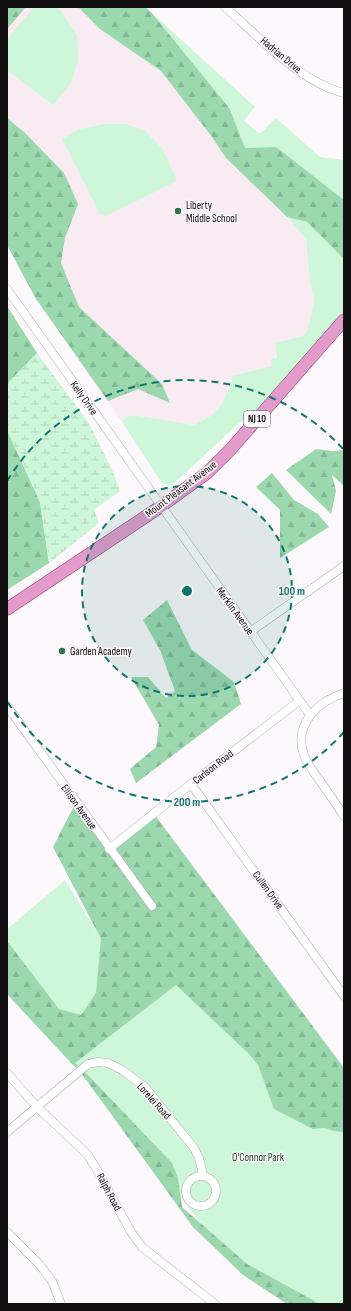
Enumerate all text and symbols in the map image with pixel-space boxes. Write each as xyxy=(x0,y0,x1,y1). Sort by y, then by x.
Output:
street label: Hadrian Drive xyxy=(258,34,304,76)
place label: Liberty Middle School xyxy=(186,199,237,225)
marker: Liberty Middle School xyxy=(173,206,183,216)
street label: Kelly Drive xyxy=(68,379,100,417)
road number: NJ 10 xyxy=(244,411,270,427)
street label: Mount Pleasant Avenue xyxy=(143,458,219,520)
centre of rings xyxy=(180,584,194,598)
text: 100 m xyxy=(279,584,305,599)
street label: Merklin Avenue xyxy=(213,585,257,637)
place label: Garden Academy xyxy=(70,645,133,658)
marker: Garden Academy xyxy=(57,646,67,656)
street label: Carlson Road xyxy=(190,747,236,787)
street label: Ellison Avenue xyxy=(58,782,100,832)
text: 200 m xyxy=(174,795,200,810)
street label: Cullen Drive xyxy=(250,868,286,912)
street label: Lorelei Road xyxy=(134,1080,174,1122)
park label: O'Connor Park xyxy=(232,1151,285,1164)
street label: Ralph Road xyxy=(94,1171,124,1213)

